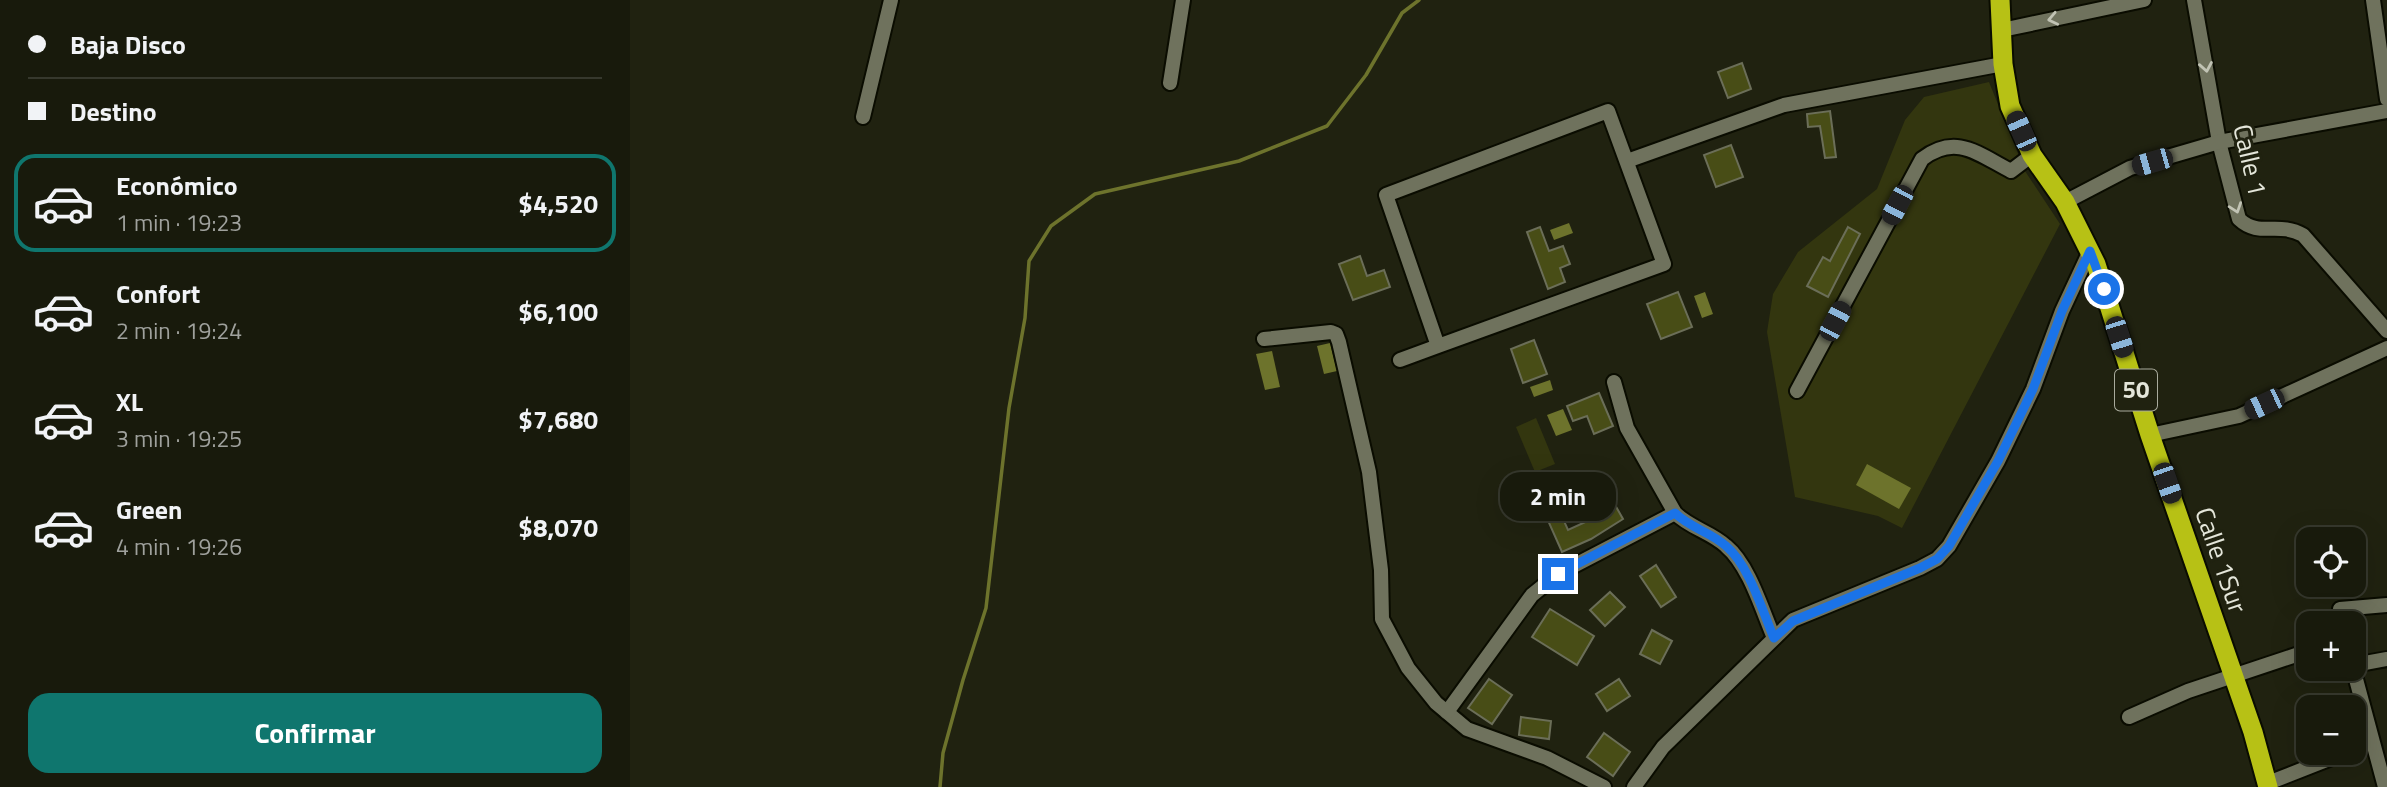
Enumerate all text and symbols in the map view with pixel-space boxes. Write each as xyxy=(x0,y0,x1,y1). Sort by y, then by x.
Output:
one-way arrow xyxy=(2047,10,2059,25)
text: Baja Disco xyxy=(70,25,186,64)
one-way arrow xyxy=(2198,61,2213,73)
text: Destino xyxy=(70,92,157,131)
car xyxy=(2003,108,2040,154)
street label: Calle 1 xyxy=(2223,120,2278,200)
car xyxy=(2129,146,2176,178)
text: Económico xyxy=(116,166,238,205)
icon: car xyxy=(32,172,95,235)
car xyxy=(1878,182,1917,228)
text: $4,520 xyxy=(518,184,598,223)
one-way arrow xyxy=(2228,202,2242,214)
text: 1 min · 19:23 xyxy=(116,205,242,240)
route start xyxy=(2088,273,2120,305)
text: Confort xyxy=(116,274,200,313)
icon: car xyxy=(32,280,95,343)
text: $6,100 xyxy=(518,292,598,331)
car xyxy=(1816,298,1855,344)
text: 2 min · 19:24 xyxy=(116,313,242,348)
car xyxy=(2103,314,2136,360)
road number: 50 xyxy=(2115,370,2157,410)
text: XL xyxy=(116,382,143,421)
car xyxy=(2241,386,2288,422)
icon: car xyxy=(32,388,95,451)
text: $7,680 xyxy=(518,400,598,439)
text: 3 min · 19:25 xyxy=(116,421,242,456)
car xyxy=(2151,460,2184,506)
callout: 2 min xyxy=(1500,472,1616,522)
text: 2 min xyxy=(1530,479,1586,514)
text: Green xyxy=(116,490,182,529)
icon: car xyxy=(32,496,95,559)
street label: Calle 1Sur xyxy=(2185,502,2258,618)
text: $8,070 xyxy=(518,508,598,547)
map controls xyxy=(2296,527,2366,765)
button: locate xyxy=(2296,527,2366,597)
text: 4 min · 19:26 xyxy=(116,529,242,564)
route end xyxy=(1542,558,1574,590)
button: + xyxy=(2296,611,2366,681)
button: Confirmar xyxy=(28,693,602,773)
button: − xyxy=(2296,695,2366,765)

